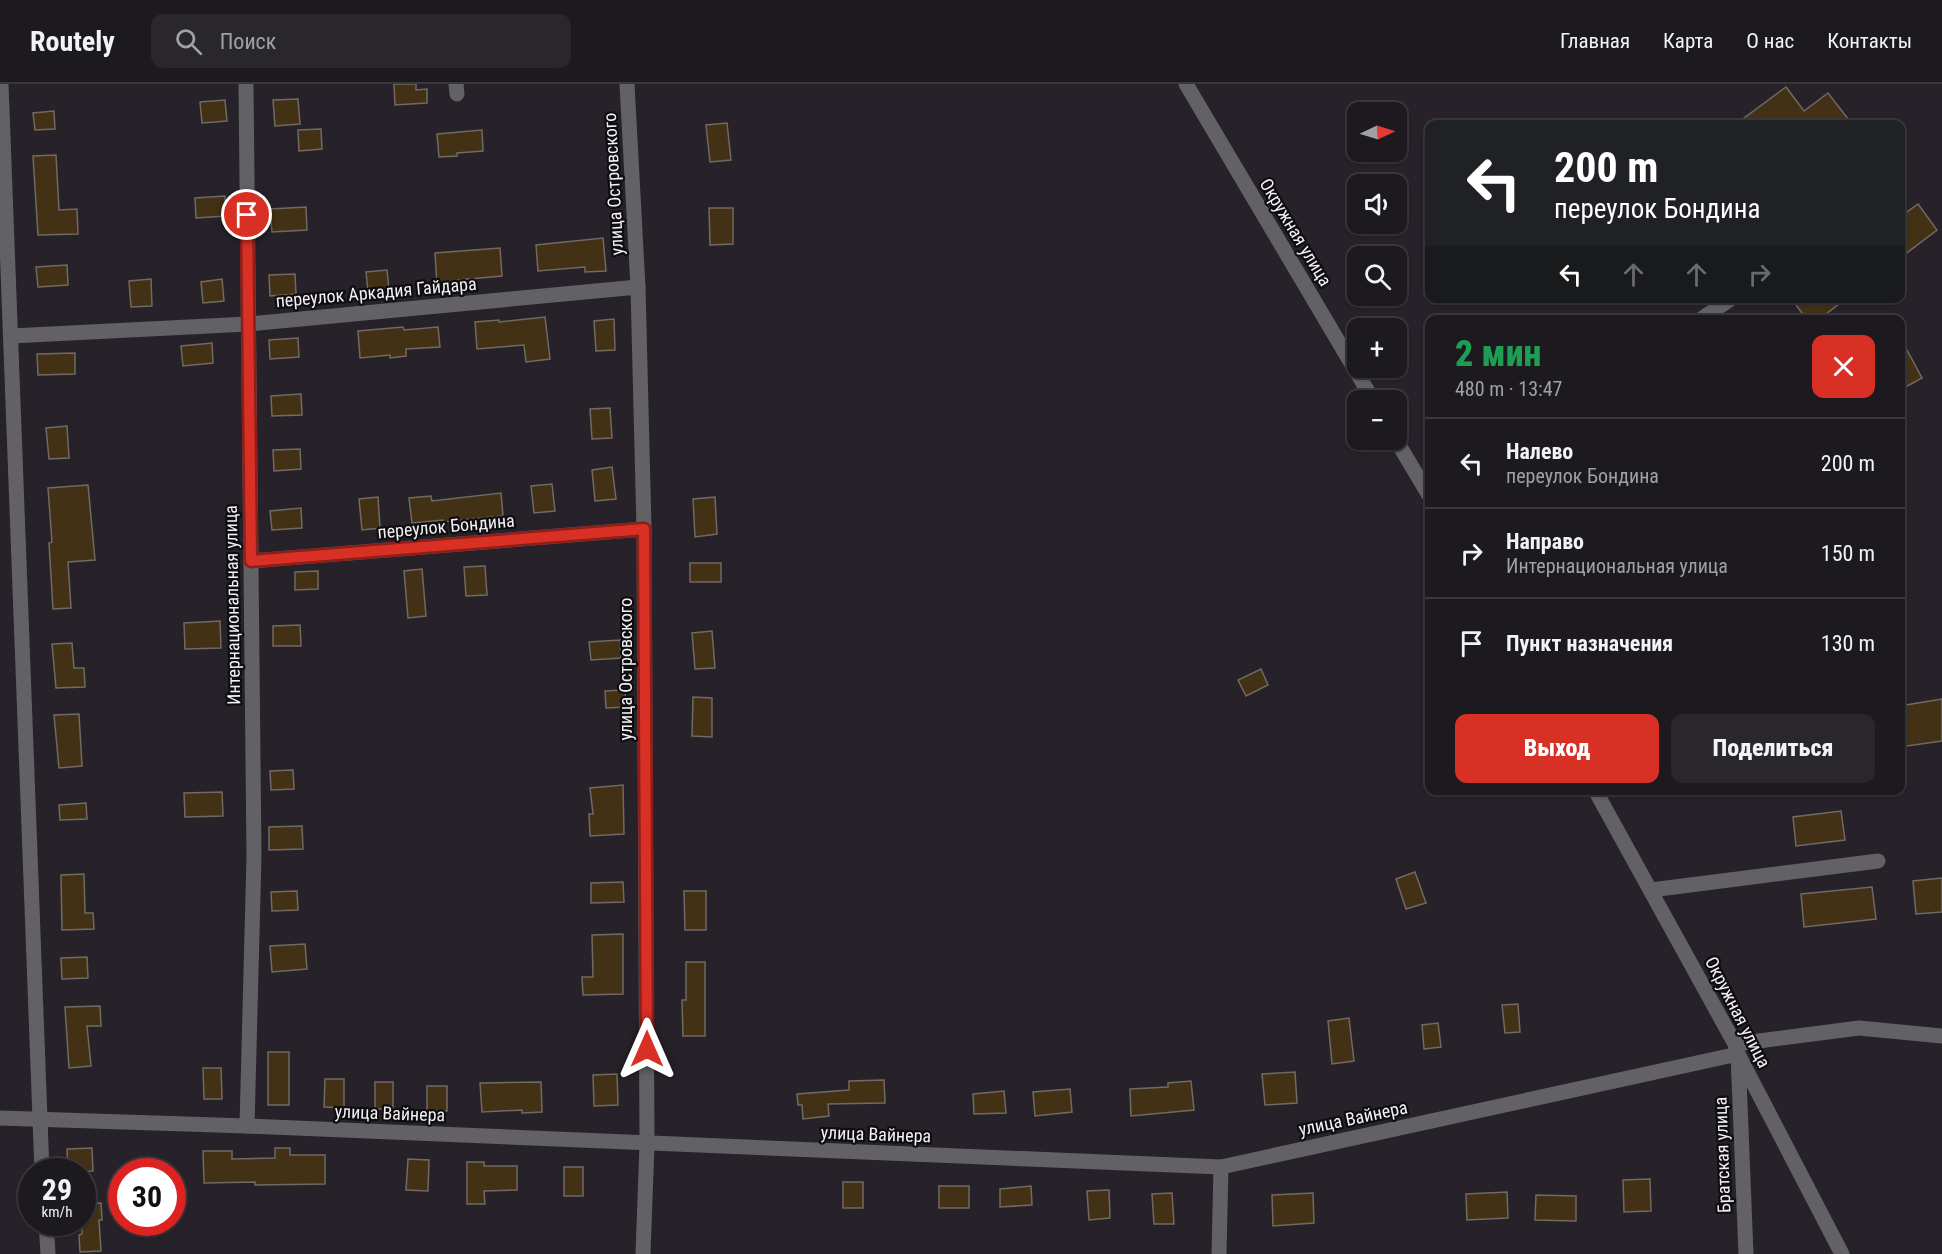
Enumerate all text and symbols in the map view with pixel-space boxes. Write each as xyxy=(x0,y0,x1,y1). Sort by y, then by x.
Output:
search box xyxy=(151,14,571,68)
text: Routely xyxy=(30,25,115,58)
icon: search xyxy=(172,25,205,58)
text: Поиск xyxy=(220,29,276,54)
text: Главная xyxy=(1560,29,1630,53)
text: Карта xyxy=(1663,29,1713,53)
text: О нас xyxy=(1746,29,1794,53)
text: Контакты xyxy=(1827,29,1912,53)
north arrow xyxy=(1347,102,1407,162)
map controls xyxy=(1347,102,1407,450)
street label: улица Островского xyxy=(599,112,627,256)
text: 200 m xyxy=(1554,143,1659,192)
icon: left xyxy=(1455,144,1533,222)
street label: Окружная улица xyxy=(1256,174,1336,290)
button: sound xyxy=(1347,174,1407,234)
pin xyxy=(221,189,272,240)
text: переулок Бондина xyxy=(1554,193,1760,225)
icon: arrive xyxy=(230,198,263,231)
button: search xyxy=(1347,246,1407,306)
icon: left xyxy=(1554,258,1587,291)
icon: ahead xyxy=(1617,258,1650,291)
icon: ahead xyxy=(1680,258,1713,291)
icon: right xyxy=(1743,258,1776,291)
street label: переулок Аркадия Гайдара xyxy=(275,273,477,311)
button: + xyxy=(1347,318,1407,378)
text: 2 мин xyxy=(1455,333,1541,375)
button: close xyxy=(1812,335,1875,398)
text: 480 m · 13:47 xyxy=(1455,377,1562,401)
button: − xyxy=(1347,390,1407,450)
text: Налево xyxy=(1506,439,1573,464)
icon: left xyxy=(1455,447,1488,480)
text: 200 m xyxy=(1821,451,1875,476)
text: переулок Бондина xyxy=(1506,464,1659,488)
street label: Интернациональная улица xyxy=(220,505,244,705)
street label: переулок Бондина xyxy=(377,510,515,542)
text: Направо xyxy=(1506,529,1584,554)
icon: right xyxy=(1455,537,1488,570)
text: 150 m xyxy=(1821,541,1875,566)
text: Интернациональная улица xyxy=(1506,554,1728,578)
street label: улица Островского xyxy=(615,598,636,740)
icon: arrive xyxy=(1455,627,1488,660)
text: Пункт назначения xyxy=(1506,631,1673,656)
text: 130 m xyxy=(1821,631,1875,656)
button: Выход xyxy=(1455,714,1659,783)
button: Поделиться xyxy=(1671,714,1875,783)
street label: Окружная улица xyxy=(1701,953,1775,1071)
position arrow xyxy=(615,1017,679,1081)
street label: улица Вайнера xyxy=(1297,1096,1409,1140)
street label: Братская улица xyxy=(1709,1097,1735,1213)
street label: улица Вайнера xyxy=(334,1101,446,1125)
street label: улица Вайнера xyxy=(820,1122,932,1146)
speed limit sign: 30 xyxy=(108,1158,186,1236)
text: 29 xyxy=(42,1172,72,1207)
text: km/h xyxy=(42,1203,72,1221)

